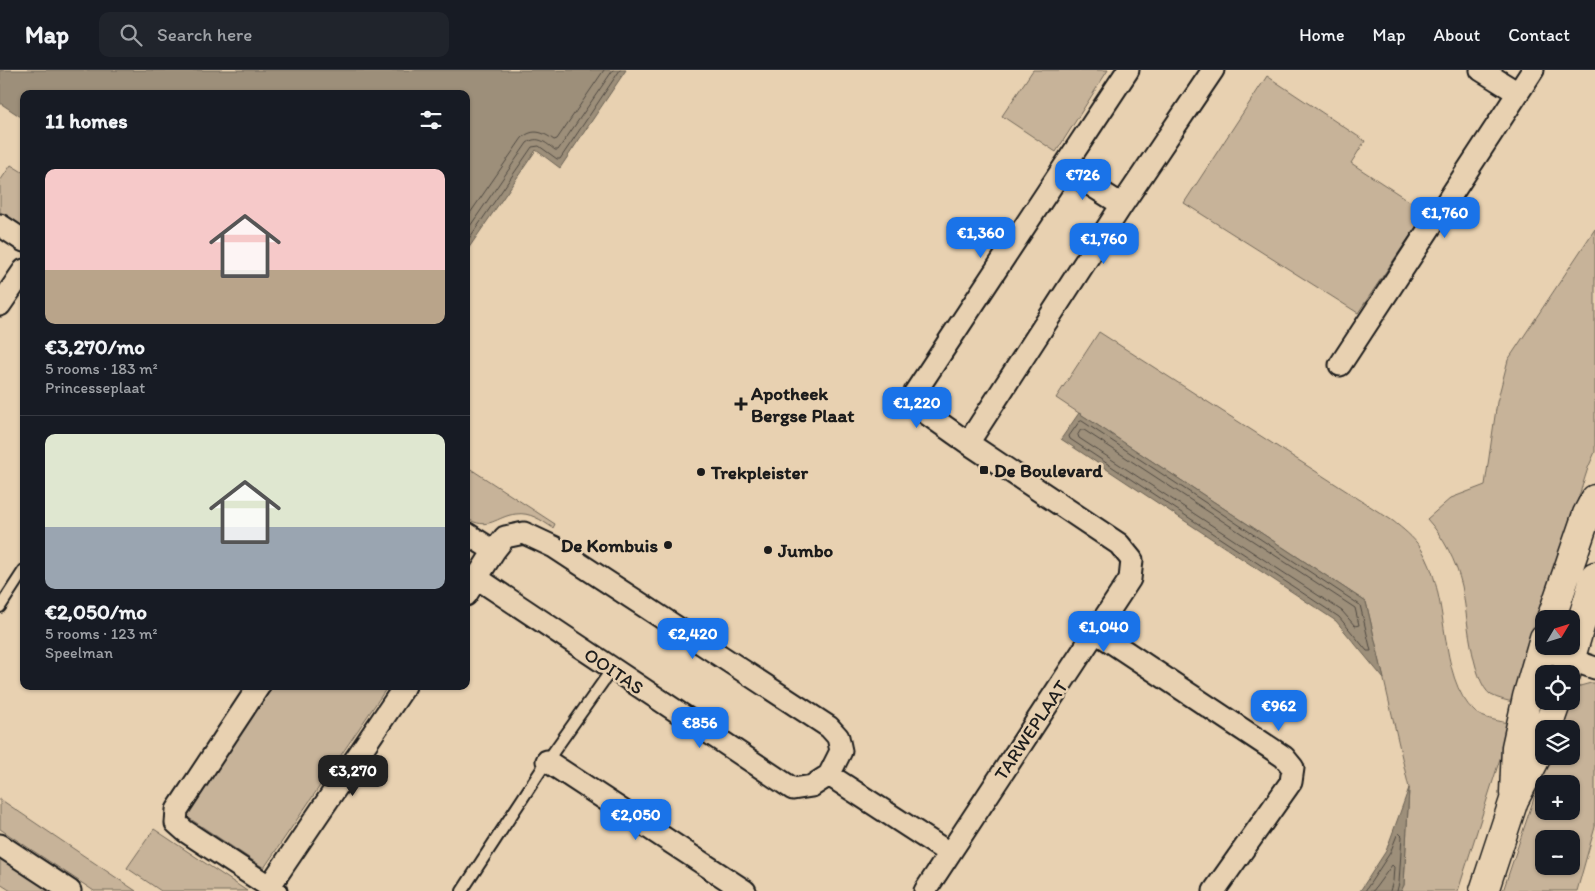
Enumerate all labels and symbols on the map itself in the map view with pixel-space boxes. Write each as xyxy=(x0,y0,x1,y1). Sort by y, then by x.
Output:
pin: €726 xyxy=(1053,158,1113,201)
pin: €1,760 xyxy=(1404,196,1486,239)
pin: €1,360 xyxy=(940,216,1022,259)
pin: €1,760 xyxy=(1063,222,1145,265)
place label: Apotheek Bergse Plaat xyxy=(750,382,855,427)
pin: €1,220 xyxy=(876,386,958,429)
marker: Apotheek Bergse Plaat xyxy=(735,398,747,410)
place label: De Boulevard xyxy=(994,459,1103,482)
place label: Trekpleister xyxy=(710,461,809,484)
marker: De Boulevard xyxy=(978,464,990,476)
marker: Trekpleister xyxy=(695,466,707,478)
place label: De Kombuis xyxy=(561,534,658,557)
marker: De Kombuis xyxy=(662,539,674,551)
place label: Jumbo xyxy=(777,539,834,562)
marker: Jumbo xyxy=(762,544,774,556)
pin: €1,040 xyxy=(1063,610,1145,653)
north arrow xyxy=(1535,610,1580,655)
pin: €2,420 xyxy=(652,618,734,660)
street label: OOITAS xyxy=(580,643,648,699)
street label: TARWEPLAAT xyxy=(989,675,1073,784)
pin: €962 xyxy=(1249,690,1309,732)
pin: €856 xyxy=(670,706,730,749)
pin: €3,270 xyxy=(312,754,394,797)
pin: €2,050 xyxy=(595,798,677,841)

